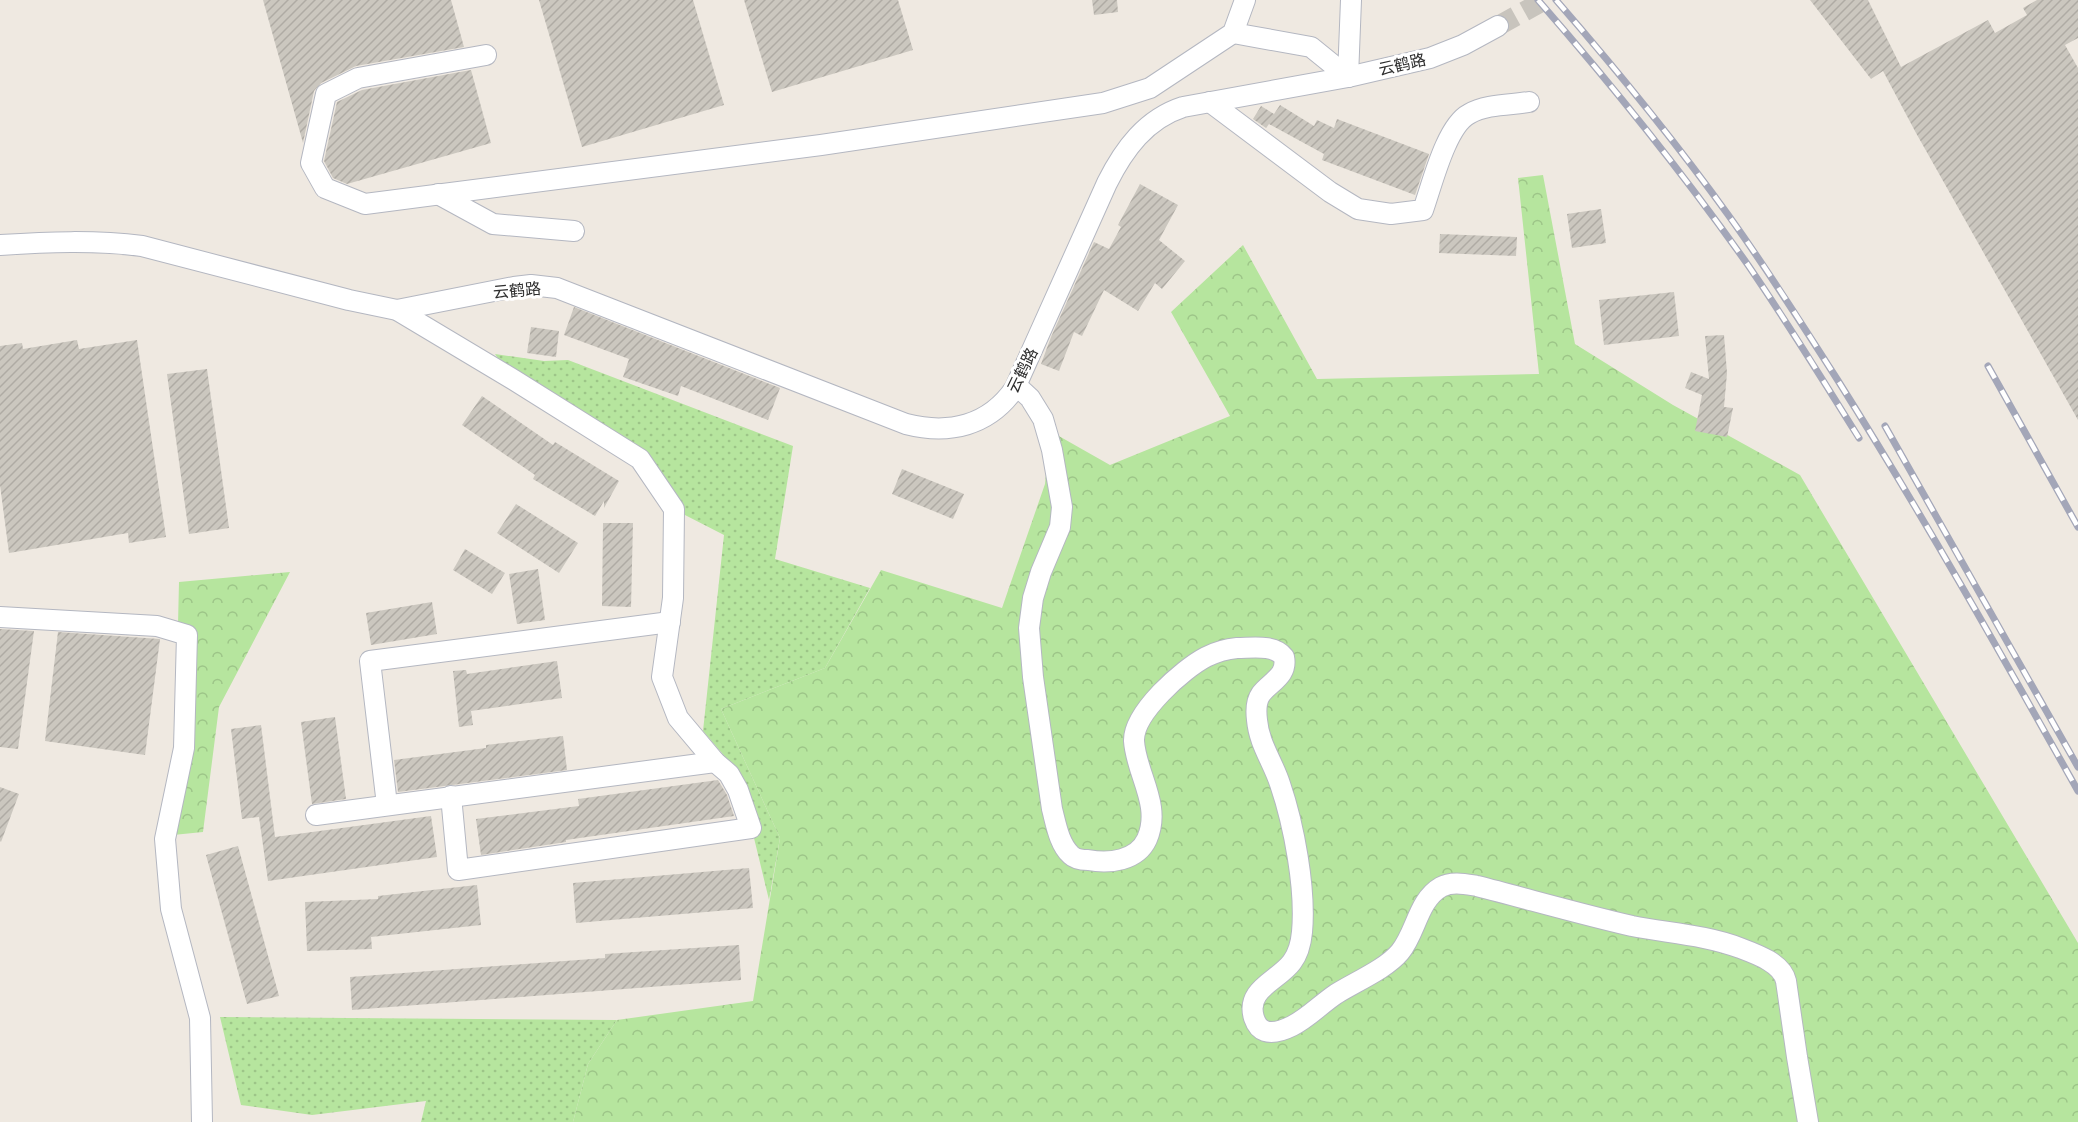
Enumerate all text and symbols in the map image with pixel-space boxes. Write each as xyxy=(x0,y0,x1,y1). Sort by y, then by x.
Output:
street label: 云鹤路 xyxy=(1376,49,1428,79)
street label: 云鹤路 xyxy=(492,278,542,302)
street label: 云鹤路 xyxy=(1002,344,1042,396)

